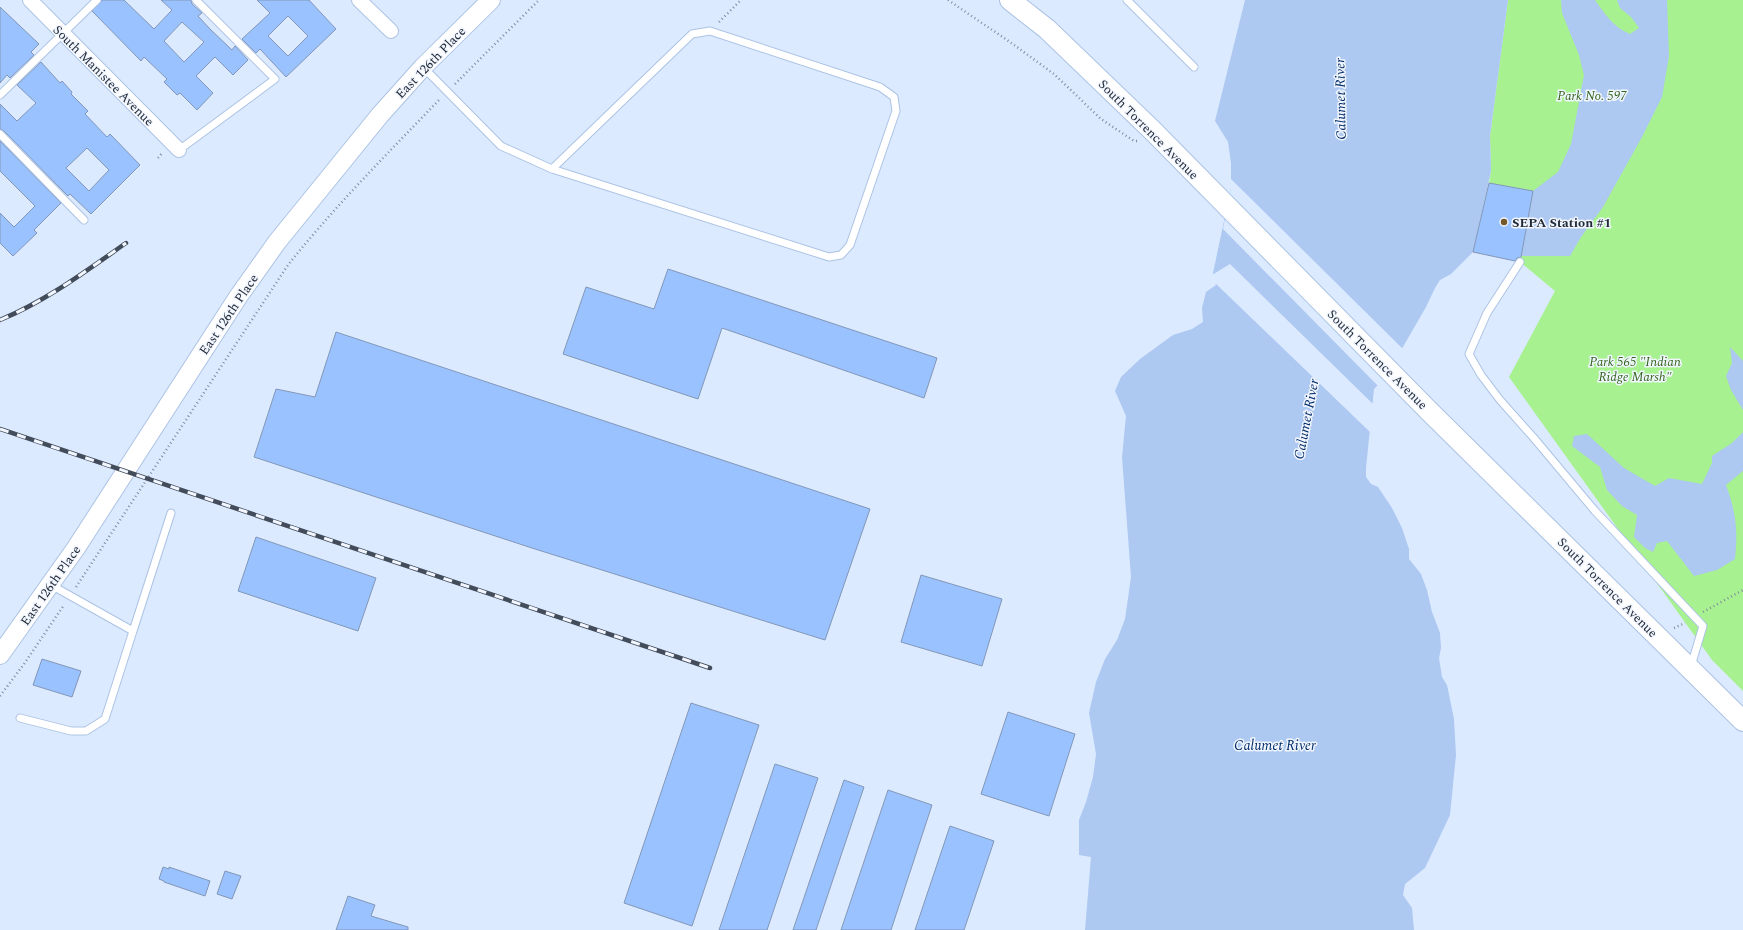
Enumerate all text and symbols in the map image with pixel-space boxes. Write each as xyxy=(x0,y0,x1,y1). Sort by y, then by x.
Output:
street label: South Manistee Avenue xyxy=(48,21,158,131)
street label: East 126th Place xyxy=(391,22,471,103)
water label: Calumet River xyxy=(1329,58,1352,140)
street label: South Torrence Avenue xyxy=(1094,75,1203,184)
park label: Park No. 597 xyxy=(1557,86,1627,106)
place label: SEPA Station #1 xyxy=(1512,213,1611,233)
marker: SEPA Station #1 xyxy=(1499,217,1509,227)
street label: East 126th Place xyxy=(194,270,263,359)
street label: South Torrence Avenue xyxy=(1323,305,1432,414)
park label: Park 565 "Indian Ridge Marsh" xyxy=(1589,352,1681,387)
water label: Calumet River xyxy=(1288,377,1325,461)
street label: South Torrence Avenue xyxy=(1553,533,1662,642)
street label: East 126th Place xyxy=(16,541,86,630)
water label: Calumet River xyxy=(1234,735,1316,756)

